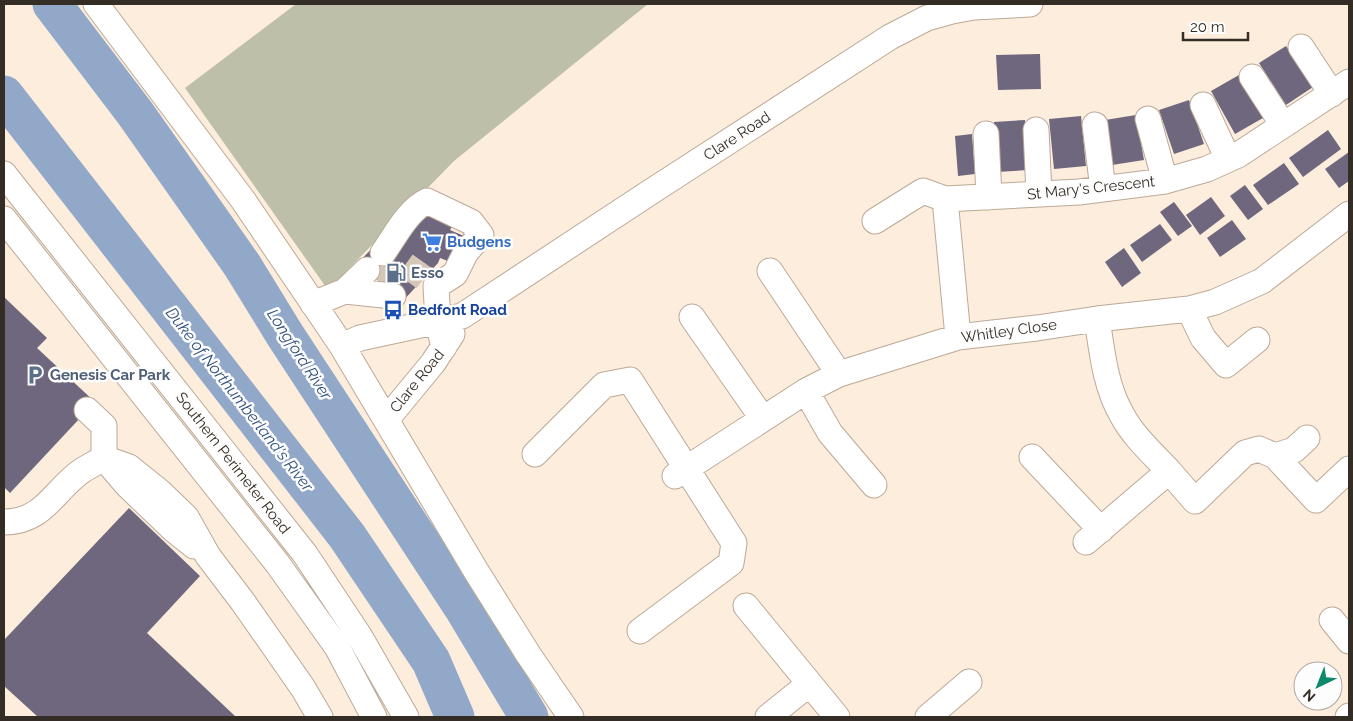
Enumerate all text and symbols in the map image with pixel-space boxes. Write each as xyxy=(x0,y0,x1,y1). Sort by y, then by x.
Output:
scale bar xyxy=(1183,10,1248,42)
text: 20 m xyxy=(1190,18,1225,36)
street label: Clare Road xyxy=(700,108,774,164)
street label: St Mary's Crescent xyxy=(1026,172,1156,204)
supermarket icon: Budgens xyxy=(421,231,443,253)
place label: Budgens xyxy=(447,233,511,251)
fuel station icon: Esso xyxy=(385,262,407,284)
place label: Esso xyxy=(411,264,444,282)
bus stop icon: Bedfont Road xyxy=(382,299,404,321)
place label: Bedfont Road xyxy=(408,301,507,319)
water label: Duke of Northumberland's River xyxy=(162,304,318,495)
water label: Longford River xyxy=(263,305,336,404)
street label: Whitley Close xyxy=(960,315,1058,347)
street label: Clare Road xyxy=(386,346,448,416)
parking icon: Genesis Car Park xyxy=(24,364,46,386)
place label: Genesis Car Park xyxy=(50,366,171,384)
street label: Southern Perimeter Road xyxy=(172,389,294,537)
north arrow xyxy=(1293,661,1343,711)
text: N xyxy=(1300,686,1318,705)

